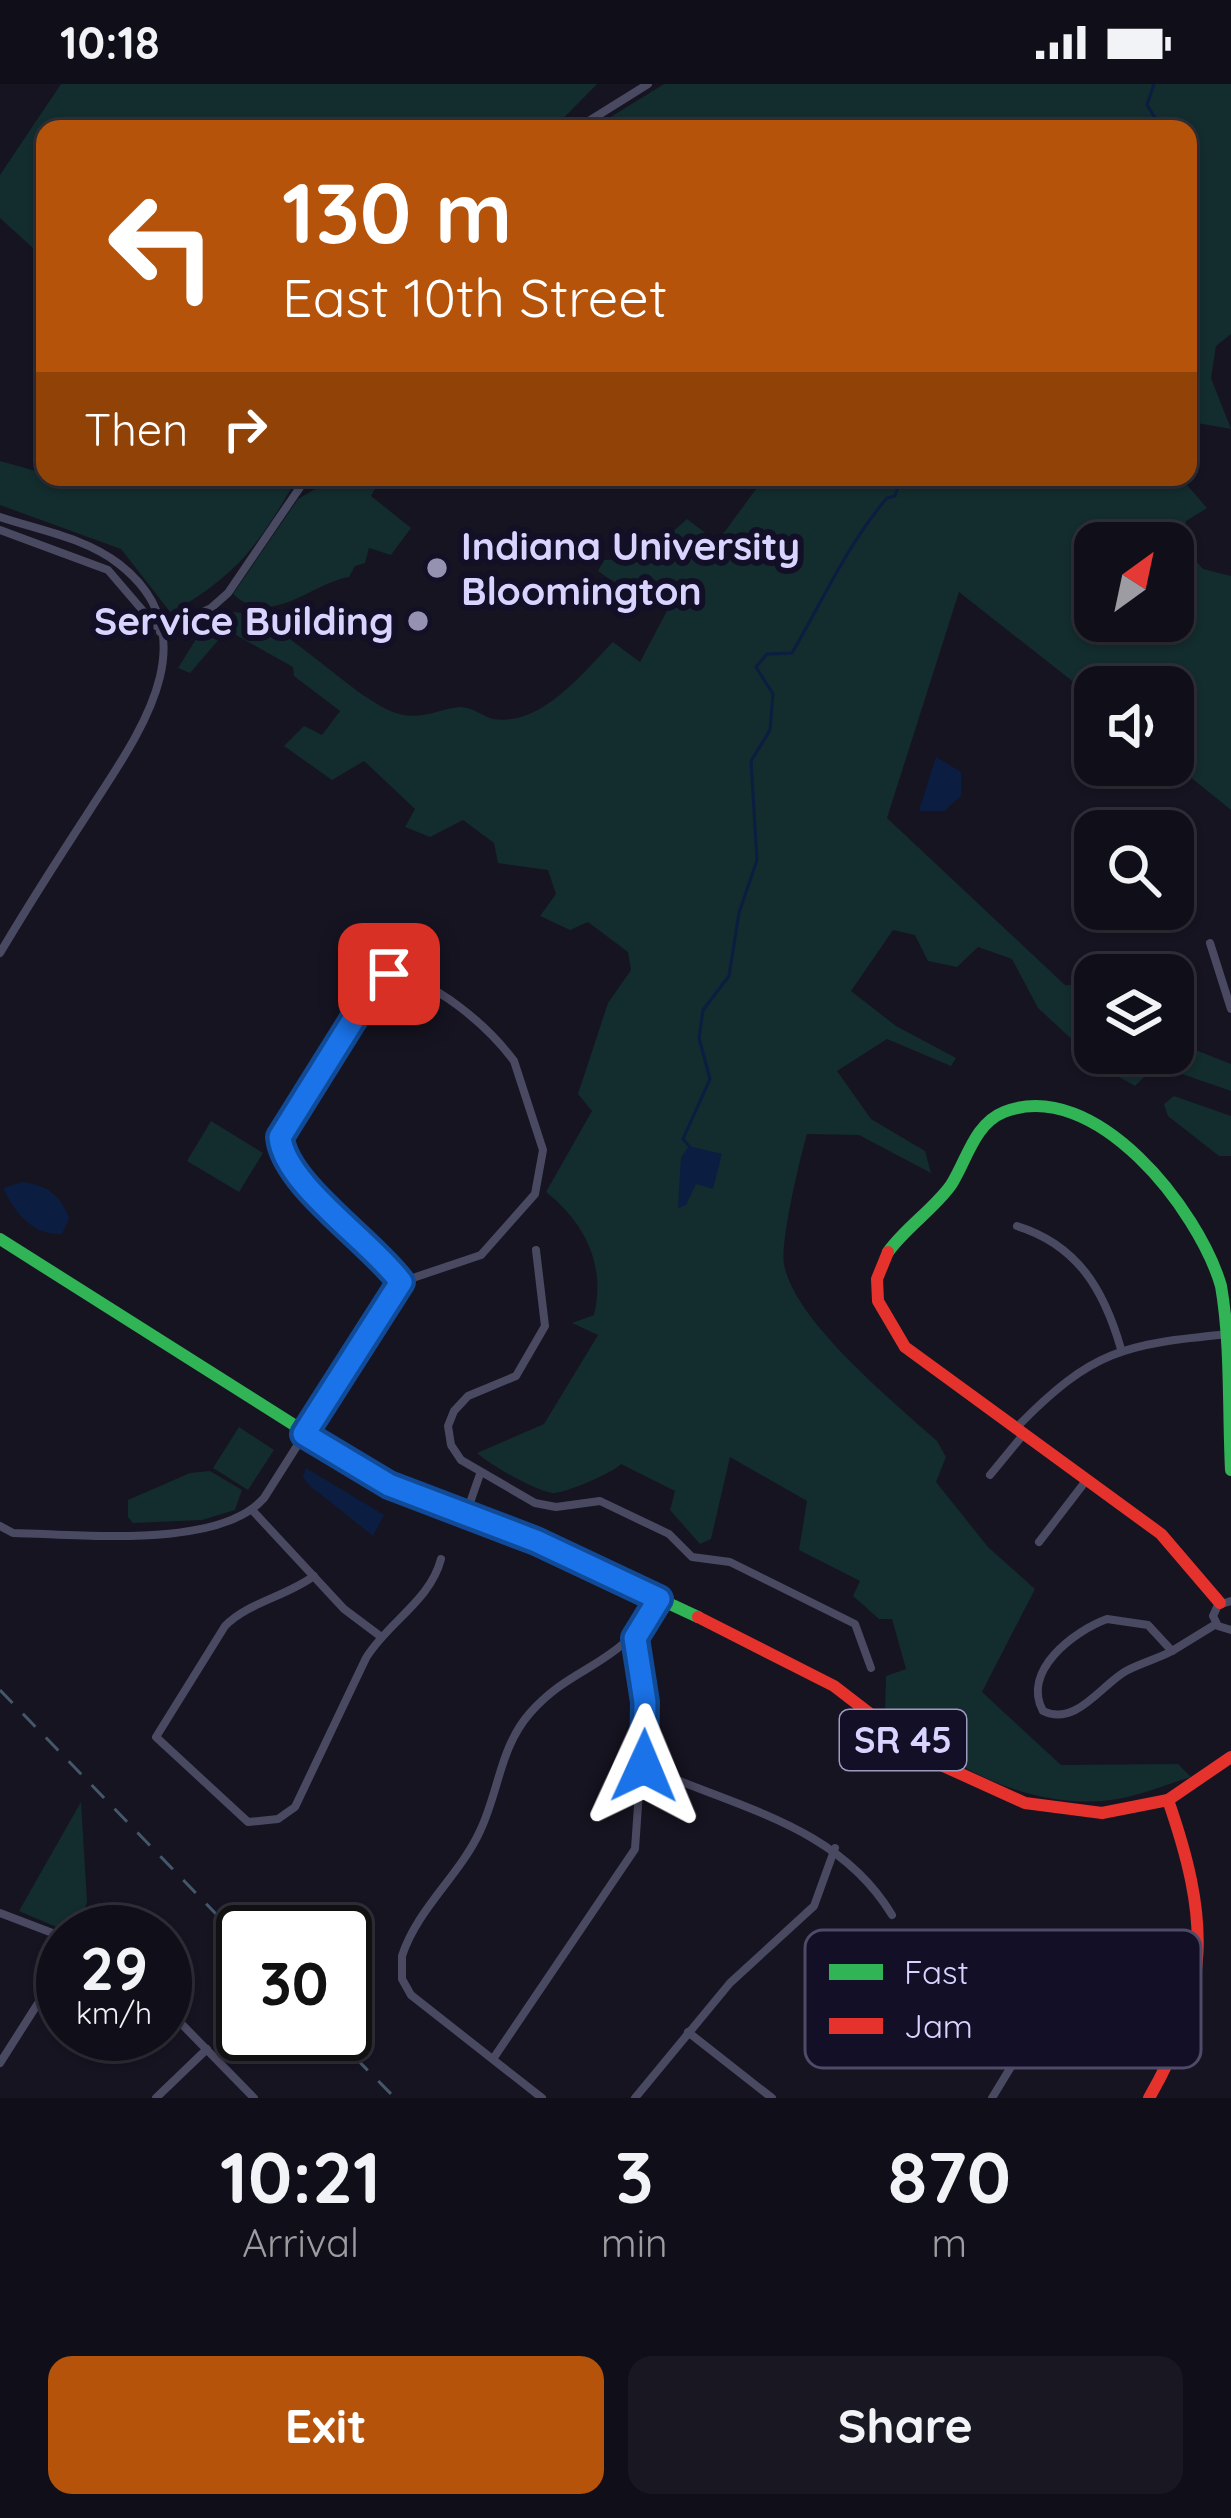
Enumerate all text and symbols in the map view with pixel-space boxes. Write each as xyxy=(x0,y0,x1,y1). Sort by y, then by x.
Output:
text: 10:18 xyxy=(60,14,160,70)
text: 130 m xyxy=(282,159,512,264)
icon: left xyxy=(84,168,240,324)
text: East 10th Street xyxy=(282,263,667,331)
icon: right xyxy=(212,396,278,462)
text: Then xyxy=(84,401,188,457)
place label: Indiana University Bloomington xyxy=(461,521,800,615)
north arrow xyxy=(1074,522,1194,642)
map controls xyxy=(1074,522,1194,1074)
marker: Indiana University Bloomington xyxy=(424,555,450,581)
place label: Service Building xyxy=(94,596,394,645)
marker: Service Building xyxy=(405,608,431,634)
button: sound xyxy=(1074,666,1194,786)
button: search xyxy=(1074,810,1194,930)
pin xyxy=(338,923,440,1025)
icon: arrive xyxy=(356,941,422,1007)
button: layers xyxy=(1074,954,1194,1074)
position arrow xyxy=(581,1703,707,1829)
road number: SR 45 xyxy=(840,1710,966,1770)
speed limit sign: 30 xyxy=(216,1905,372,2061)
text: 29 xyxy=(80,1930,148,2005)
legend xyxy=(805,1930,1201,2068)
text: Fast xyxy=(904,1951,969,1992)
text: km/h xyxy=(76,1994,152,2032)
text: Jam xyxy=(904,2005,973,2046)
text: 10:21 xyxy=(220,2131,381,2221)
text: 3 xyxy=(615,2131,654,2221)
text: 870 xyxy=(888,2131,1011,2221)
text: Arrival xyxy=(242,2218,359,2267)
text: min xyxy=(601,2218,668,2267)
text: m xyxy=(931,2218,967,2267)
button: Exit xyxy=(48,2356,604,2494)
button: Share xyxy=(628,2356,1183,2494)

